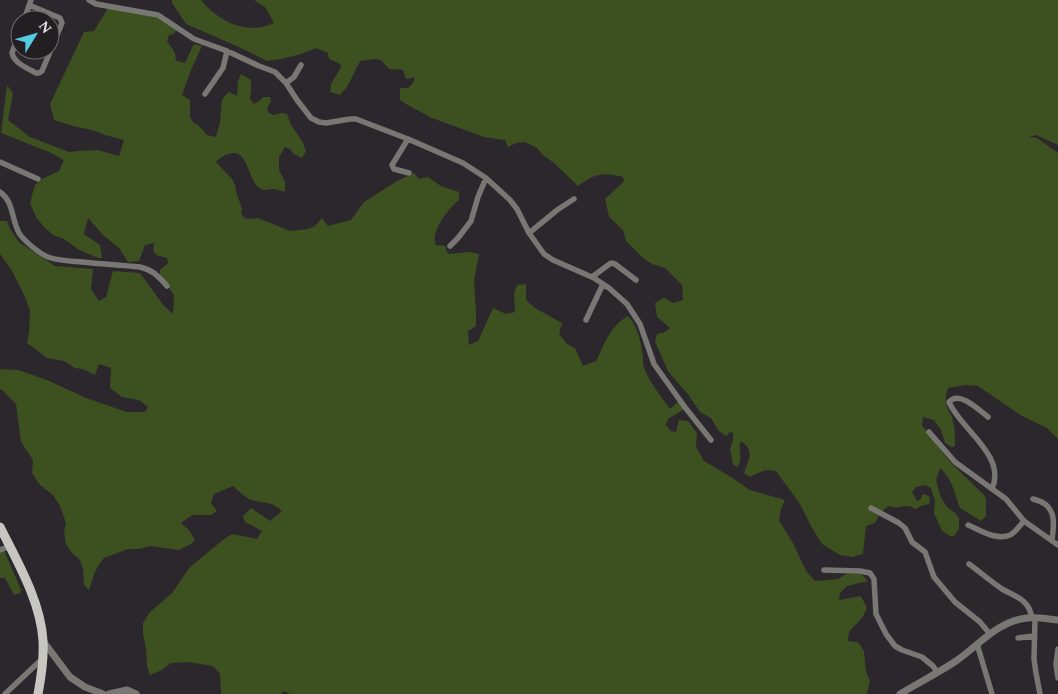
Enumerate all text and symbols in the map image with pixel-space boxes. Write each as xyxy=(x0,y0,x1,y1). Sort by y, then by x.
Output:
north arrow xyxy=(10,10,60,60)
text: N xyxy=(33,17,57,38)

